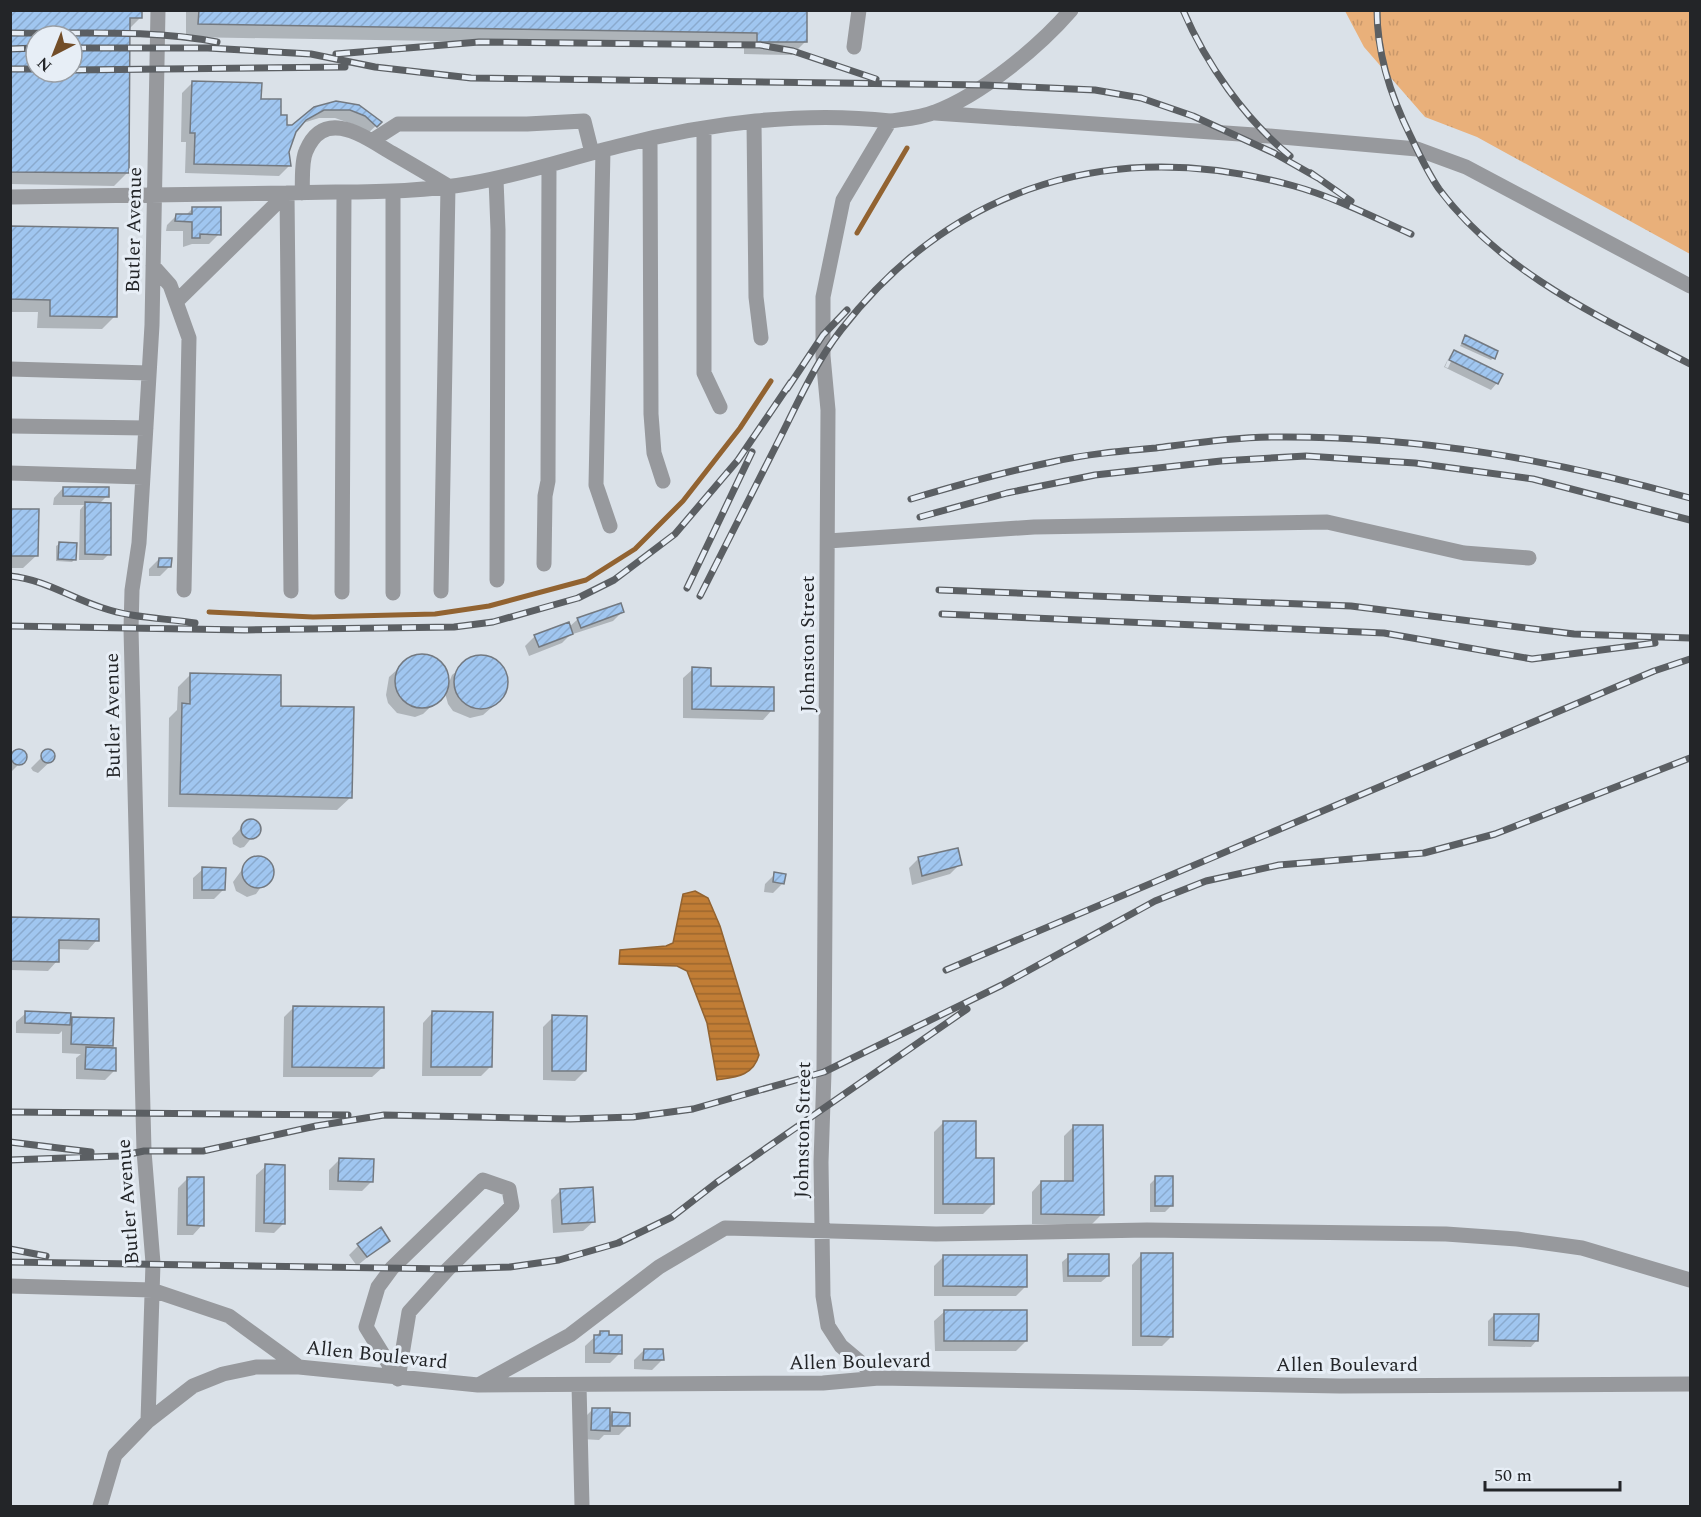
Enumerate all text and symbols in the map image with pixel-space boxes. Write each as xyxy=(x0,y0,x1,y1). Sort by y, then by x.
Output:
north arrow xyxy=(24,24,84,84)
text: N xyxy=(32,51,58,78)
street label: Butler Avenue xyxy=(118,167,150,293)
street label: Johnston Street xyxy=(793,576,823,712)
street label: Butler Avenue xyxy=(97,653,129,779)
street label: Johnston Street xyxy=(787,1061,819,1199)
street label: Butler Avenue xyxy=(109,1138,147,1266)
street label: Allen Boulevard xyxy=(305,1333,449,1377)
street label: Allen Boulevard xyxy=(789,1346,931,1378)
street label: Allen Boulevard xyxy=(1276,1350,1418,1380)
scale bar xyxy=(1485,1454,1620,1492)
text: 50 m xyxy=(1494,1462,1532,1489)

